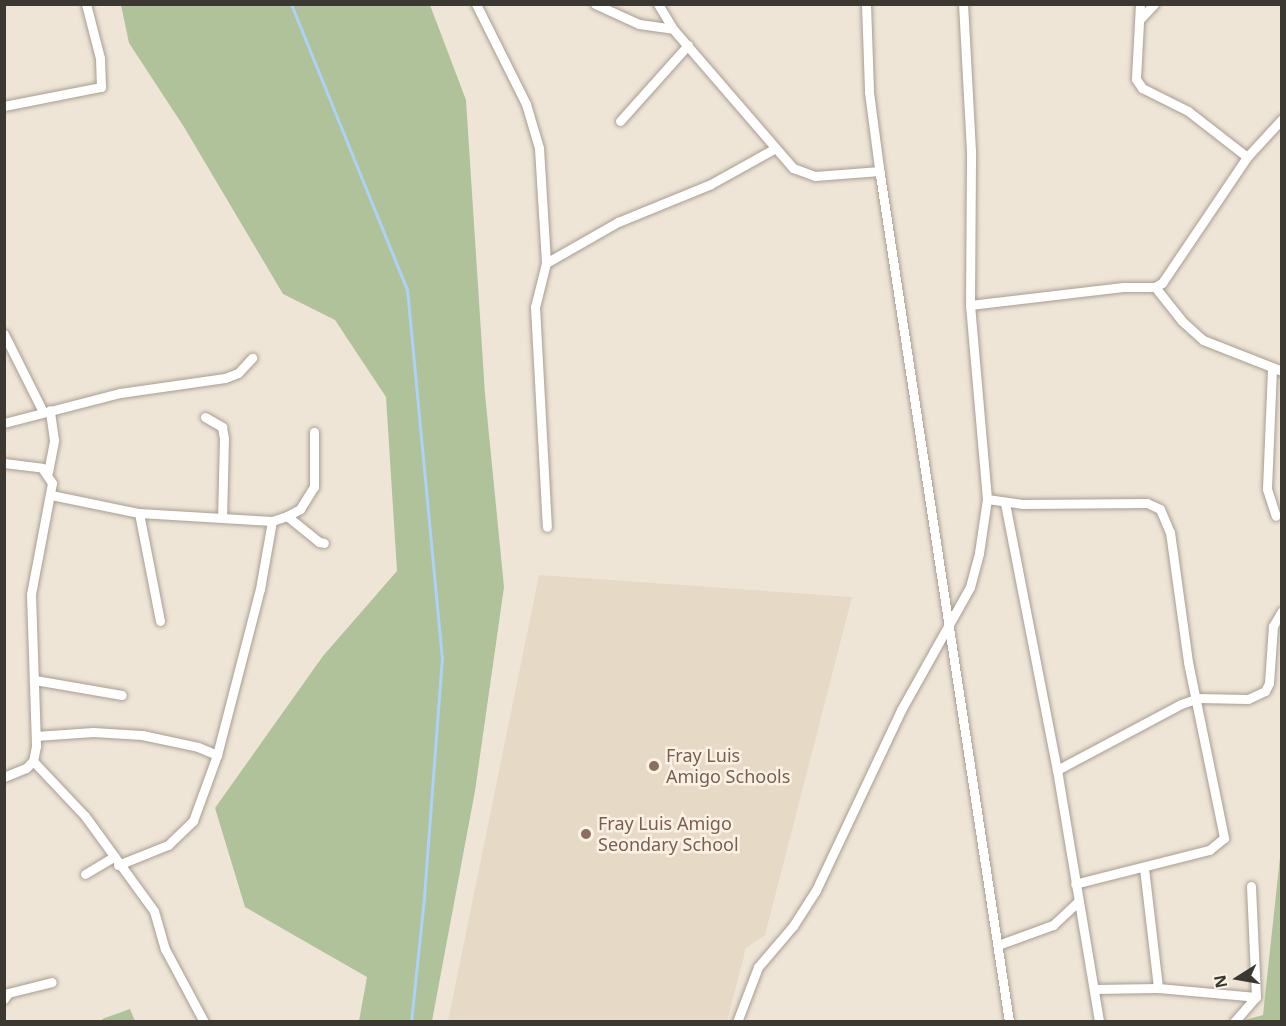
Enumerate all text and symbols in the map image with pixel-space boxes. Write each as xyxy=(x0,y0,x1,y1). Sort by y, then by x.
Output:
place label: Fray Luis Amigo Schools xyxy=(666,745,790,788)
marker: Fray Luis Amigo Schools xyxy=(647,759,661,773)
place label: Fray Luis Amigo Seondary School xyxy=(598,813,739,856)
marker: Fray Luis Amigo Seondary School xyxy=(579,827,593,841)
north arrow xyxy=(1208,948,1268,1008)
text: N xyxy=(1208,973,1232,990)

